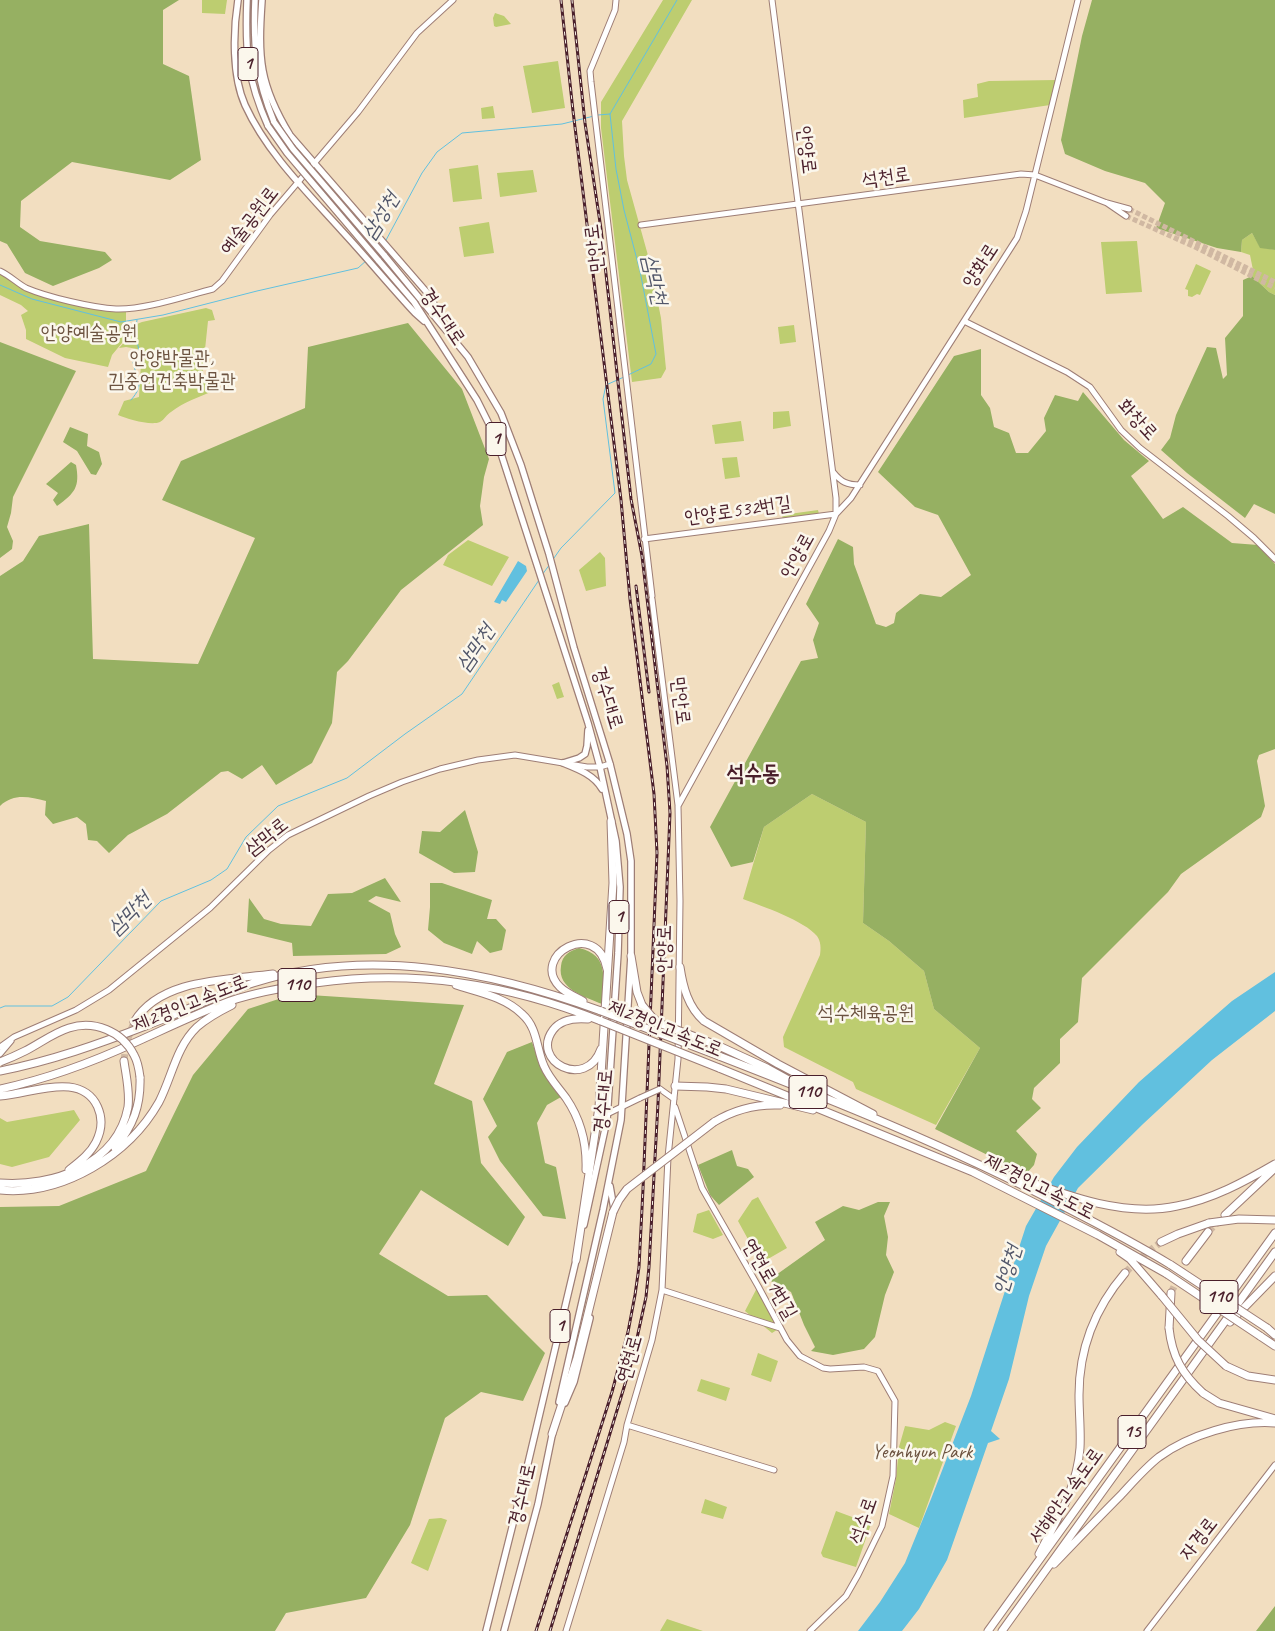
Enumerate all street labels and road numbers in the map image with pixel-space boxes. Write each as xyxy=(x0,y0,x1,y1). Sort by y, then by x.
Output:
road number: 1 xyxy=(238,48,258,80)
street label: 안양로 xyxy=(791,125,821,175)
street label: 석천로 xyxy=(860,163,912,193)
street label: 예술공원로 xyxy=(216,182,284,260)
street label: 만안로 xyxy=(580,223,610,273)
street label: 양화로 xyxy=(958,239,1004,293)
street label: 경수대로 xyxy=(414,284,470,350)
street label: 화창로 xyxy=(1112,394,1162,446)
road number: 1 xyxy=(486,422,506,456)
street label: 안양로532번길 xyxy=(683,492,793,530)
street label: 안양로 xyxy=(776,529,820,583)
street label: 경수대로 xyxy=(586,664,628,732)
street label: 만안로 xyxy=(665,676,695,726)
street label: 삼막로 xyxy=(241,813,293,861)
road number: 1 xyxy=(609,900,629,934)
street label: 안양로 xyxy=(653,925,677,973)
road number: 110 xyxy=(278,968,316,1002)
street label: 제2경인고속도로 xyxy=(129,970,251,1038)
street label: 제2경인고속도로 xyxy=(604,995,726,1063)
street label: 경수대로 xyxy=(589,1068,619,1134)
road number: 110 xyxy=(789,1076,827,1108)
street label: 제2경인고속도로 xyxy=(979,1149,1099,1225)
street label: 연현로1번길 xyxy=(736,1234,802,1324)
road number: 110 xyxy=(1200,1280,1238,1314)
road number: 1 xyxy=(550,1310,570,1342)
street label: 연현로 xyxy=(612,1332,648,1386)
road number: 15 xyxy=(1118,1415,1146,1448)
street label: 서해안고속도로 xyxy=(1023,1443,1109,1549)
street label: 경수대로 xyxy=(504,1461,542,1529)
street label: 석수로 xyxy=(845,1494,883,1548)
street label: 자경로 xyxy=(1175,1513,1223,1565)

